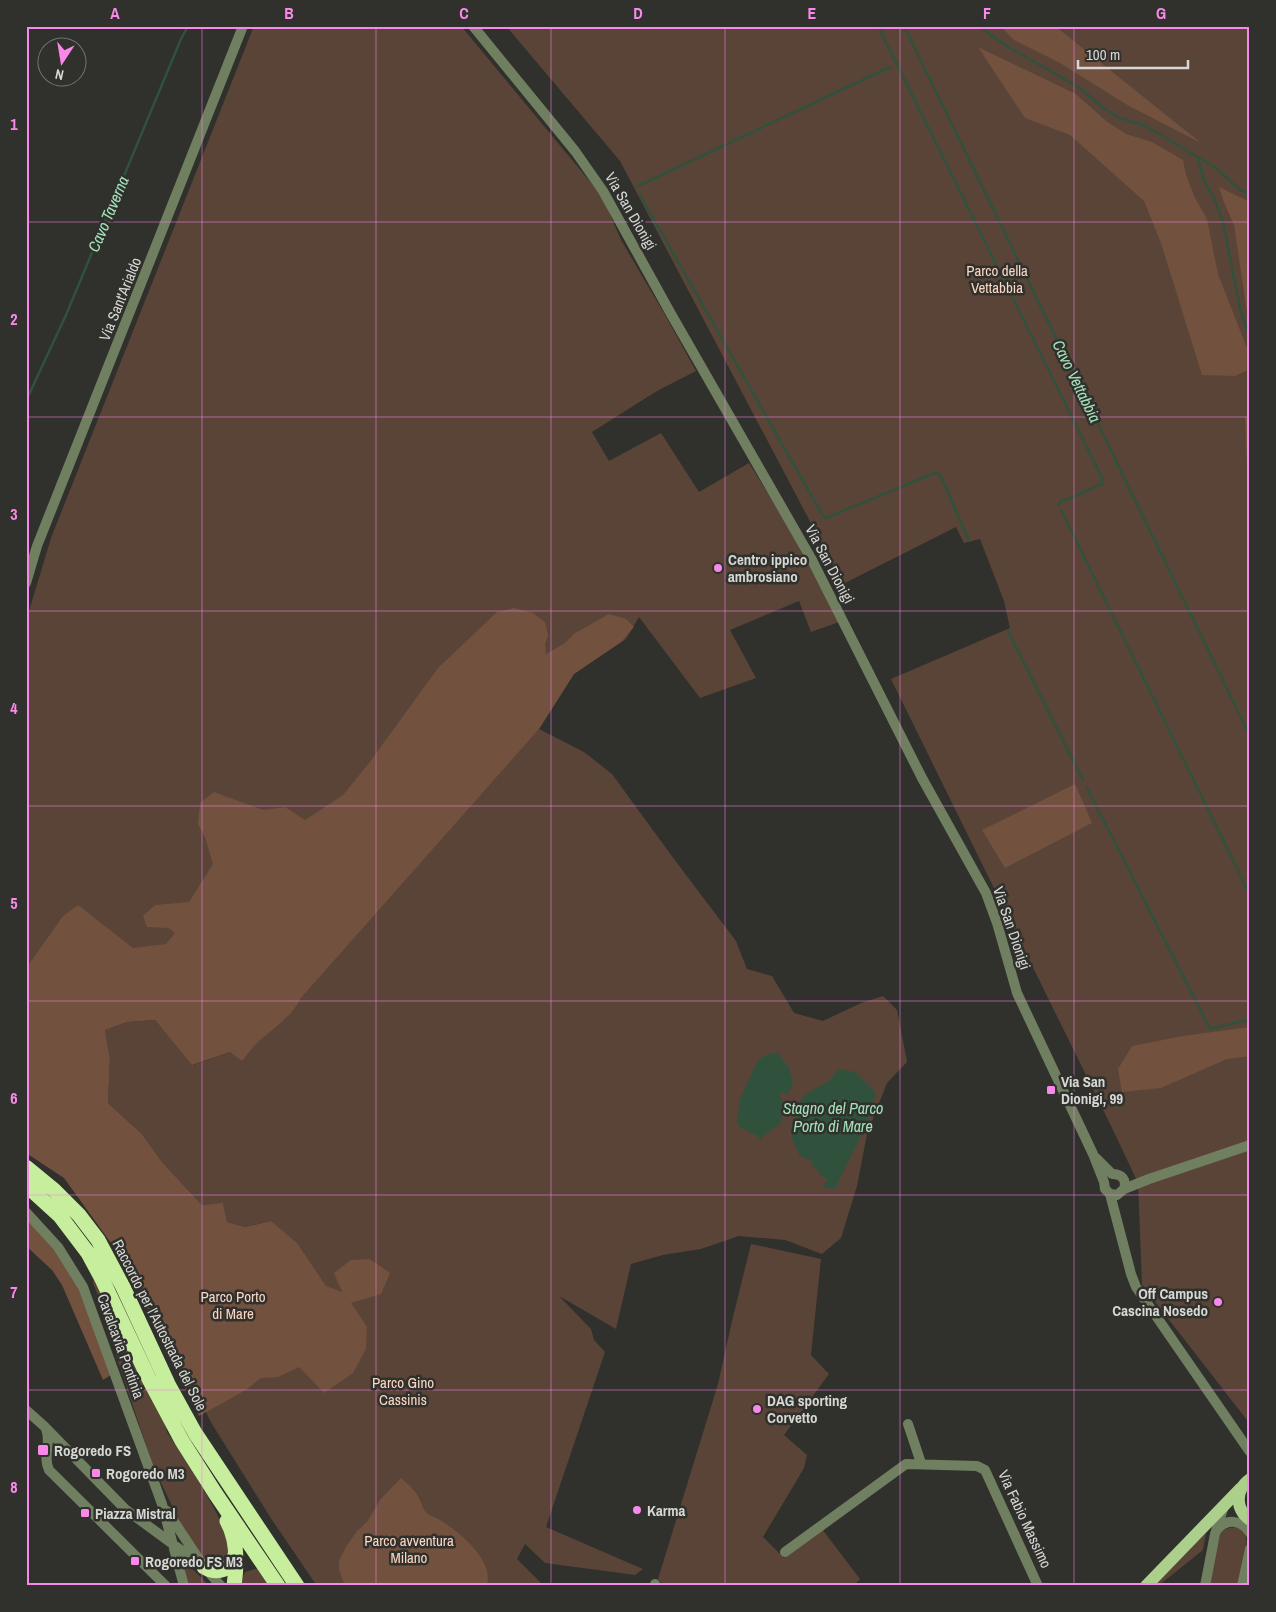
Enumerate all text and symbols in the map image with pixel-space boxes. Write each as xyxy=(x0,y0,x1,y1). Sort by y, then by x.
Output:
text: A xyxy=(110,2,120,24)
text: B xyxy=(284,2,294,24)
text: C xyxy=(459,2,469,24)
text: D xyxy=(633,2,643,24)
text: E xyxy=(808,2,817,24)
text: F xyxy=(983,2,991,24)
text: G xyxy=(1156,2,1166,24)
north arrow xyxy=(38,38,88,88)
scale bar xyxy=(1078,38,1188,70)
text: 100 m xyxy=(1086,44,1120,65)
text: N xyxy=(53,65,65,84)
text: 1 xyxy=(10,113,18,135)
street label: Via San Dionigi xyxy=(600,168,662,254)
water label: Cavo Taverna xyxy=(82,173,134,255)
street label: Via Sant'Arialdo xyxy=(94,254,146,344)
park label: Parco della Vettabbia xyxy=(966,260,1028,298)
text: 2 xyxy=(10,308,18,330)
water label: Cavo Vettabbia xyxy=(1047,336,1107,426)
text: 3 xyxy=(10,503,18,525)
street label: Via San Dionigi xyxy=(800,521,860,607)
place label: Centro ippico ambrosiano xyxy=(728,549,807,587)
marker: Centro ippico ambrosiano xyxy=(712,562,724,574)
text: 4 xyxy=(10,697,18,719)
street label: Via San Dionigi xyxy=(988,884,1036,972)
text: 5 xyxy=(10,892,18,914)
place label: Via San Dionigi, 99 xyxy=(1061,1071,1123,1109)
marker: Via San Dionigi, 99 xyxy=(1045,1084,1057,1096)
text: 6 xyxy=(10,1087,18,1109)
water label: Stagno del Parco Porto di Mare xyxy=(783,1097,883,1137)
street label: Raccordo per l'Autostrada del Sole xyxy=(108,1236,212,1414)
text: 7 xyxy=(10,1281,18,1303)
place label: Off Campus Cascina Nosedo xyxy=(1112,1283,1208,1321)
park label: Parco Porto di Mare xyxy=(201,1286,266,1324)
street label: Cavalcavia Pontinia xyxy=(92,1291,150,1401)
marker: Off Campus Cascina Nosedo xyxy=(1212,1296,1224,1308)
park label: Parco Gino Cassinis xyxy=(372,1372,434,1410)
place label: DAG sporting Corvetto xyxy=(767,1390,847,1428)
marker: DAG sporting Corvetto xyxy=(751,1403,763,1415)
place label: Rogoredo FS xyxy=(54,1440,131,1461)
marker: Rogoredo FS xyxy=(36,1443,50,1457)
place label: Rogoredo M3 xyxy=(106,1463,185,1484)
marker: Rogoredo M3 xyxy=(90,1467,102,1479)
street label: Via Fabio Massimo xyxy=(993,1467,1057,1572)
text: 8 xyxy=(10,1476,18,1498)
place label: Karma xyxy=(647,1500,685,1521)
place label: Piazza Mistral xyxy=(95,1503,176,1524)
marker: Karma xyxy=(631,1504,643,1516)
marker: Piazza Mistral xyxy=(79,1507,91,1519)
park label: Parco avventura Milano xyxy=(364,1530,454,1568)
place label: Rogoredo FS M3 xyxy=(145,1551,243,1572)
marker: Rogoredo FS M3 xyxy=(129,1555,141,1567)

